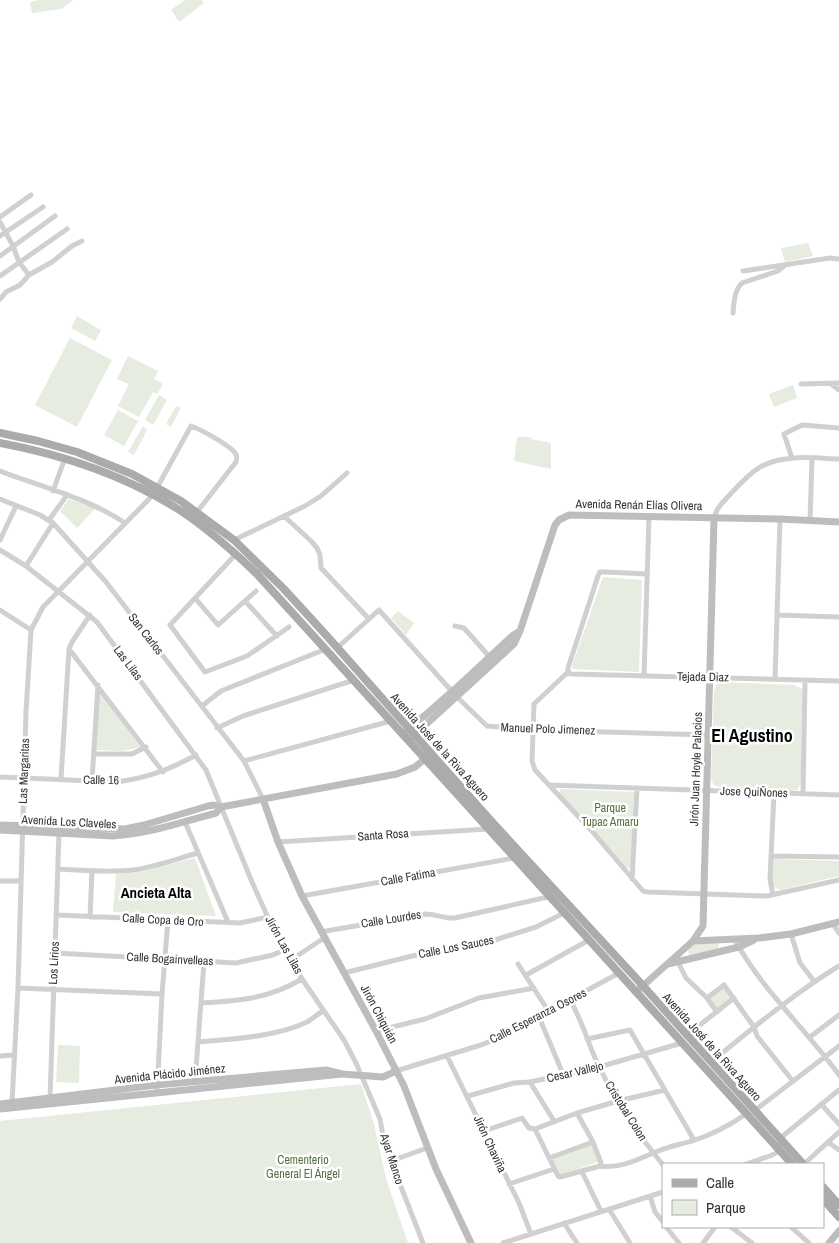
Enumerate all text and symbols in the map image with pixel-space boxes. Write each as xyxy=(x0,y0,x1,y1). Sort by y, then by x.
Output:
street label: Avenida Renán Elías Olivera xyxy=(575,496,703,514)
street label: San Carlos xyxy=(125,610,167,658)
street label: Las Lilas xyxy=(110,642,146,684)
street label: Tejada Diaz xyxy=(677,669,729,685)
street label: Avenida José de la Riva Aguero xyxy=(386,689,493,805)
street label: Jirón Juan Hoyle Palacios xyxy=(686,712,706,826)
street label: Manuel Polo Jimenez xyxy=(500,719,596,739)
district label: El Agustino xyxy=(711,723,793,748)
street label: Las Margaritas xyxy=(15,738,33,804)
street label: Calle 16 xyxy=(83,772,119,788)
street label: Jose QuiÑones xyxy=(720,783,788,801)
park label: Parque Tupac Amaru xyxy=(581,800,639,830)
street label: Avenida Los Claveles xyxy=(20,811,117,832)
street label: Santa Rosa xyxy=(357,825,410,845)
street label: Calle Fatima xyxy=(379,864,437,890)
district label: Ancieta Alta xyxy=(121,882,191,903)
street label: Calle Lourdes xyxy=(360,906,422,932)
street label: Calle Copa de Oro xyxy=(122,910,204,930)
street label: Jirón Las Lilas xyxy=(261,913,307,977)
street label: Calle Los Sauces xyxy=(417,932,495,962)
street label: Los Lirios xyxy=(45,941,63,985)
street label: Calle Bogainvelleas xyxy=(126,949,214,969)
street label: Jirón Chiquián xyxy=(357,982,401,1046)
street label: Calle Esperanza Osores xyxy=(487,985,589,1047)
street label: Avenida José de la Riva Aguero xyxy=(658,989,765,1105)
street label: Cesar Vallejo xyxy=(545,1058,605,1086)
street label: Avenida Plácido Jiménez xyxy=(113,1060,226,1088)
street label: Cristobal Colon xyxy=(601,1078,651,1144)
street label: Jirón Chaviña xyxy=(470,1113,510,1176)
street label: Ayar Manco xyxy=(376,1131,408,1186)
park label: Cementerio General El Ángel xyxy=(266,1152,340,1182)
legend xyxy=(662,1163,824,1228)
text: Calle xyxy=(706,1172,734,1193)
text: Parque xyxy=(706,1197,746,1218)

